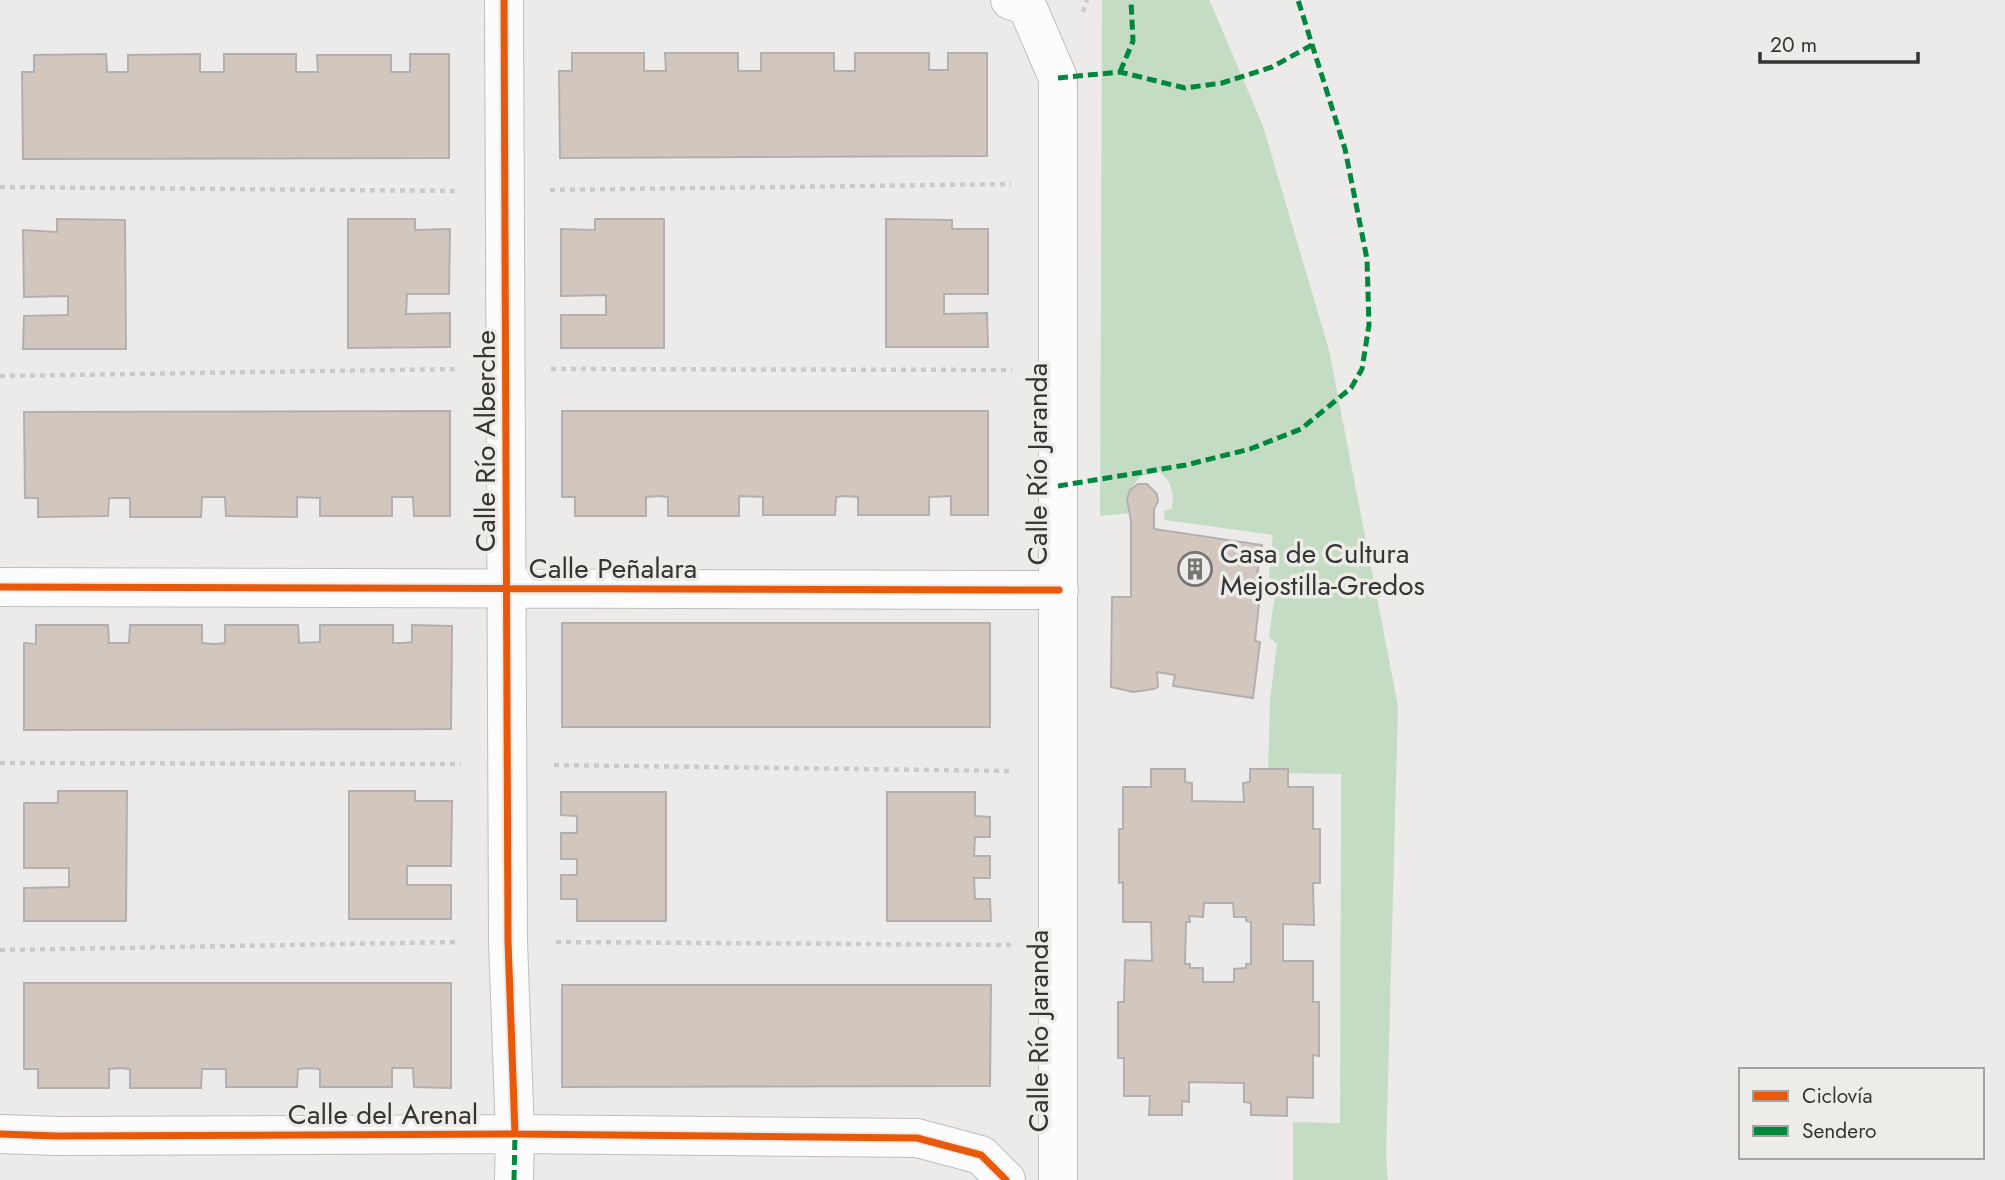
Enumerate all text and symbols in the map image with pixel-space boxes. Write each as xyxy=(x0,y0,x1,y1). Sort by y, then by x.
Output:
scale bar xyxy=(1760,21,1918,65)
text: 20 m xyxy=(1770,30,1817,60)
street label: Calle Río Alberche xyxy=(465,330,506,552)
street label: Calle Río Jaranda xyxy=(1017,363,1058,565)
place label: Casa de Cultura Mejostilla-Gredos xyxy=(1220,533,1425,606)
street label: Calle Peñalara xyxy=(529,548,697,589)
building icon: Casa de Cultura Mejostilla-Gredos xyxy=(1176,550,1214,588)
street label: Calle Río Jaranda xyxy=(1018,930,1059,1132)
legend xyxy=(1739,1068,1984,1159)
text: Ciclovía xyxy=(1802,1081,1873,1111)
street label: Calle del Arenal xyxy=(288,1094,478,1135)
text: Sendero xyxy=(1802,1116,1877,1146)

